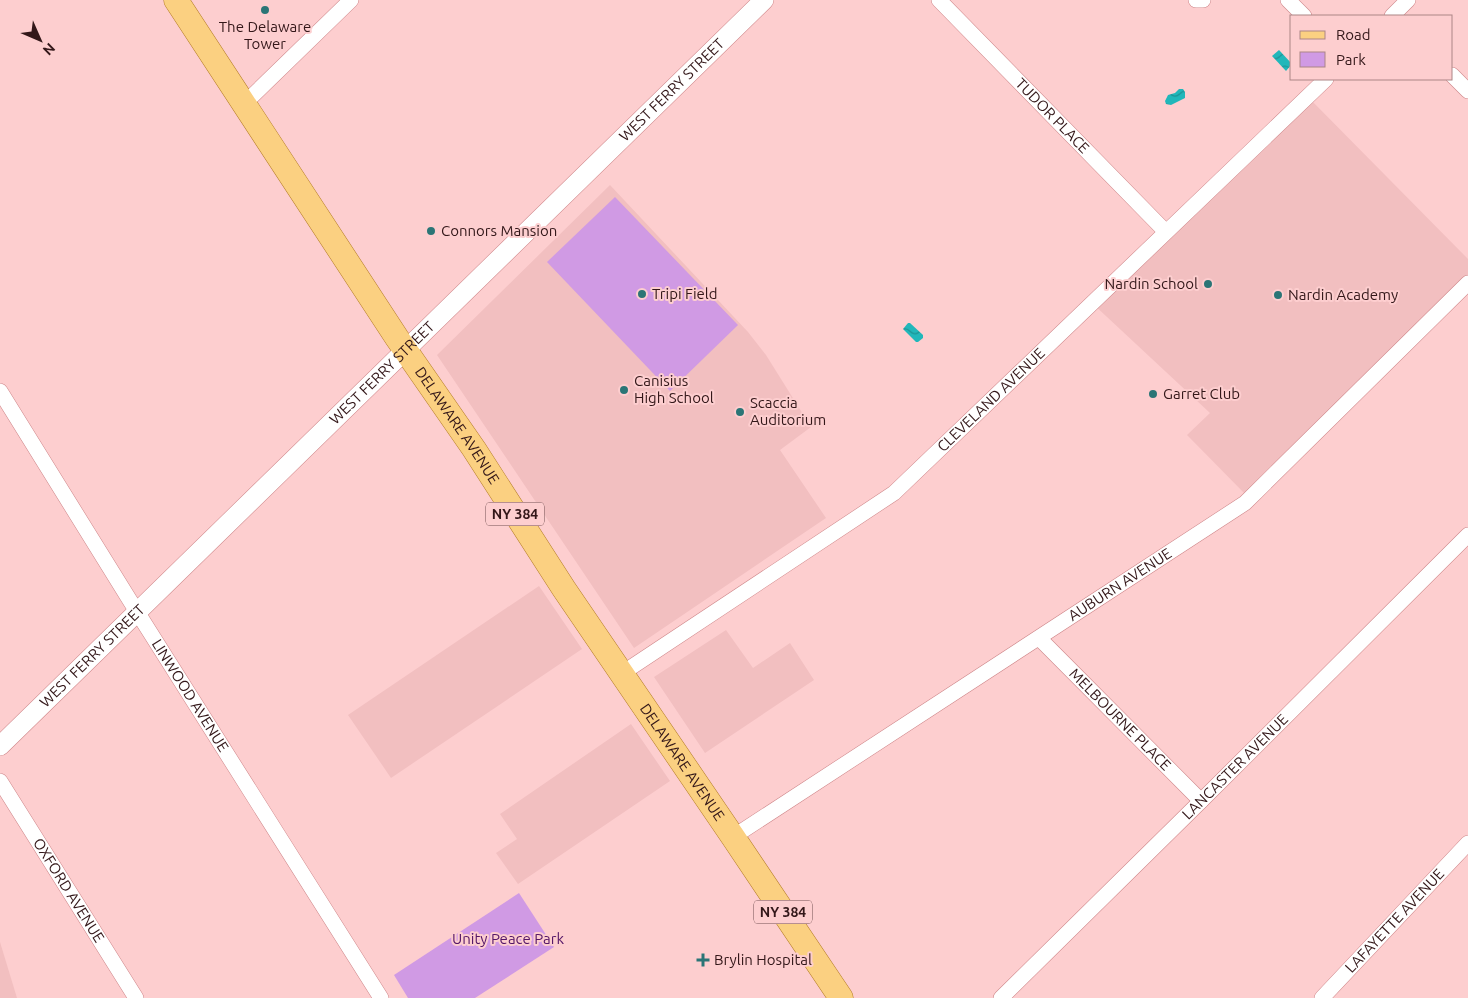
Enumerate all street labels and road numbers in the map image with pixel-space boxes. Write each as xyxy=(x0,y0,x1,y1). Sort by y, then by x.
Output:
street label: WEST FERRY STREET xyxy=(616,34,728,145)
street label: TUDOR PLACE xyxy=(1012,75,1093,156)
street label: WEST FERRY STREET xyxy=(326,317,438,427)
street label: CLEVELAND AVENUE xyxy=(934,344,1048,455)
street label: DELAWARE AVENUE xyxy=(412,364,503,487)
road number: NY 384 xyxy=(486,502,544,526)
street label: AUBURN AVENUE xyxy=(1065,544,1174,624)
street label: WEST FERRY STREET xyxy=(36,600,148,710)
street label: LINWOOD AVENUE xyxy=(149,636,232,755)
street label: MELBOURNE PLACE xyxy=(1066,665,1175,774)
street label: DELAWARE AVENUE xyxy=(637,700,728,824)
street label: LANCASTER AVENUE xyxy=(1179,711,1291,823)
street label: OXFORD AVENUE xyxy=(30,835,108,945)
street label: LAFAYETTE AVENUE xyxy=(1341,865,1447,976)
road number: NY 384 xyxy=(754,900,812,924)

